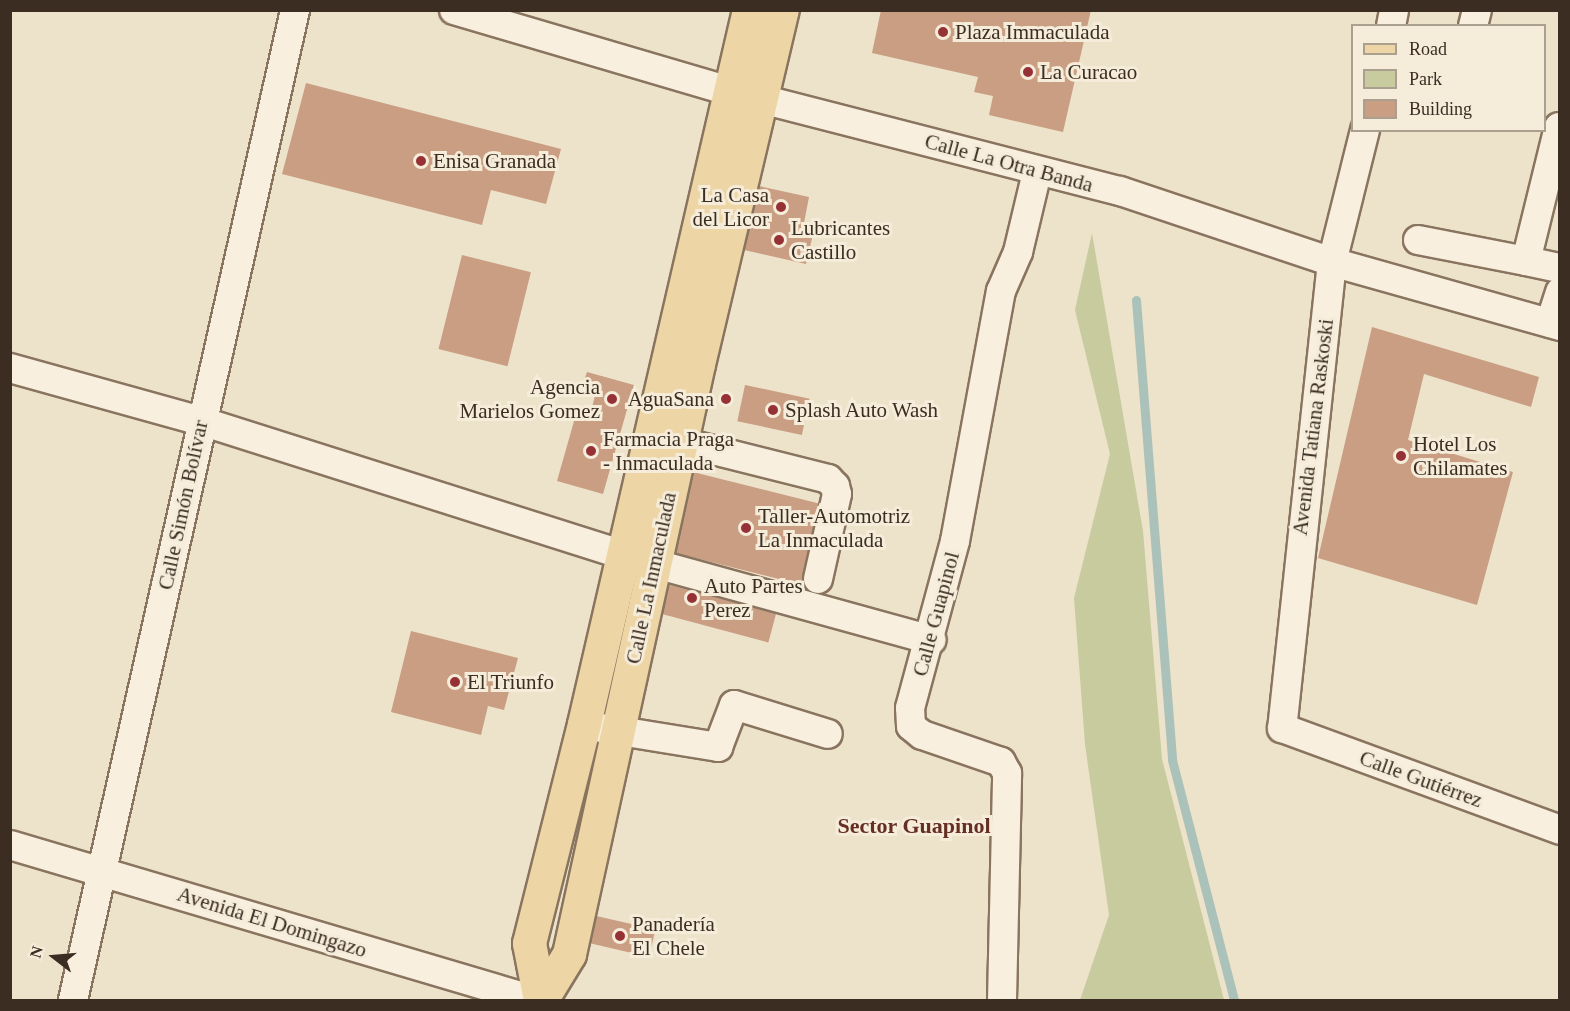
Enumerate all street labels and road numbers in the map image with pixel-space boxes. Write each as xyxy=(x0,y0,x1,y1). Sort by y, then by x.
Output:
street label: Calle La Otra Banda xyxy=(922,128,1096,198)
street label: Avenida Tatiana Raskoski xyxy=(1287,317,1339,537)
street label: Calle Simón Bolívar xyxy=(153,418,213,592)
street label: Calle La Inmaculada xyxy=(620,490,682,666)
street label: Calle Guapinol xyxy=(907,549,965,679)
street label: Calle Gutiérrez xyxy=(1356,745,1486,813)
street label: Avenida El Domingazo xyxy=(174,881,370,963)

